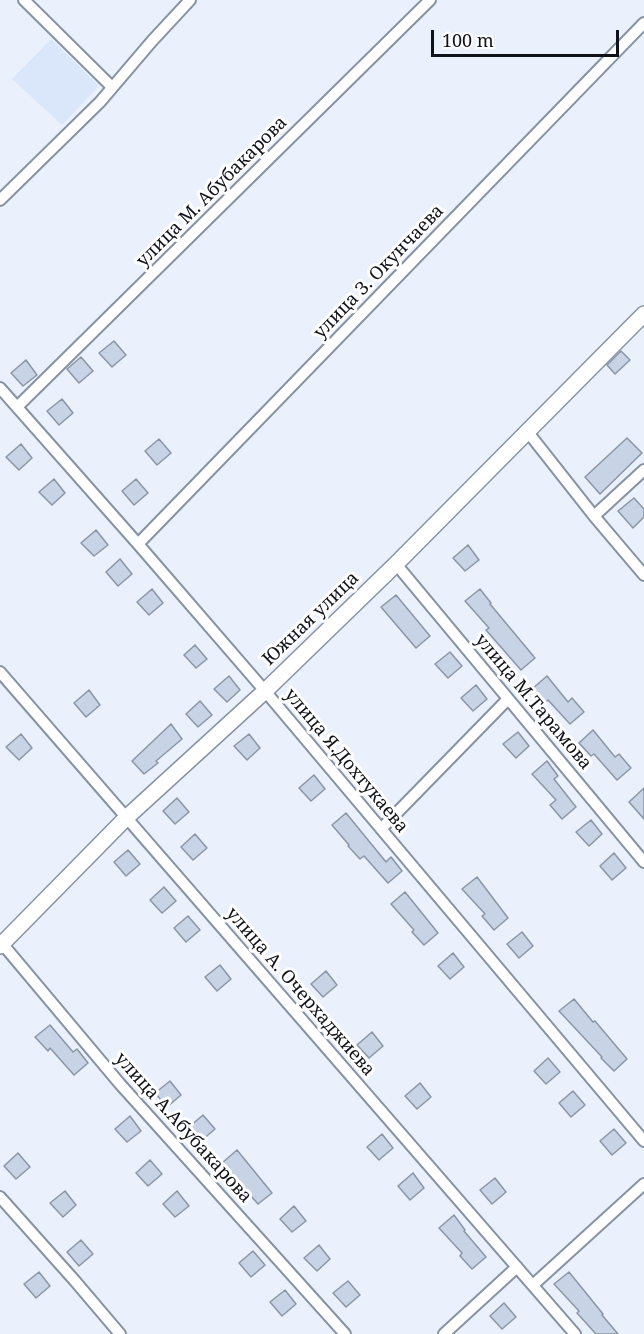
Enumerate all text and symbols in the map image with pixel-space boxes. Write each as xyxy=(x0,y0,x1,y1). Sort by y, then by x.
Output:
scale bar xyxy=(434,18,622,56)
text: 100 m xyxy=(442,28,494,52)
street label: улица М. Абубакарова xyxy=(132,112,292,272)
street label: улица З. Окунчаева xyxy=(309,201,449,343)
street label: Южная улица xyxy=(258,568,364,670)
street label: улица М.Тарамова xyxy=(470,630,596,774)
street label: улица Я.Дохтукаева xyxy=(279,685,413,837)
street label: улица А. Очерхаджиева xyxy=(221,903,379,1081)
street label: улица А.Абубакарова xyxy=(110,1048,256,1208)

